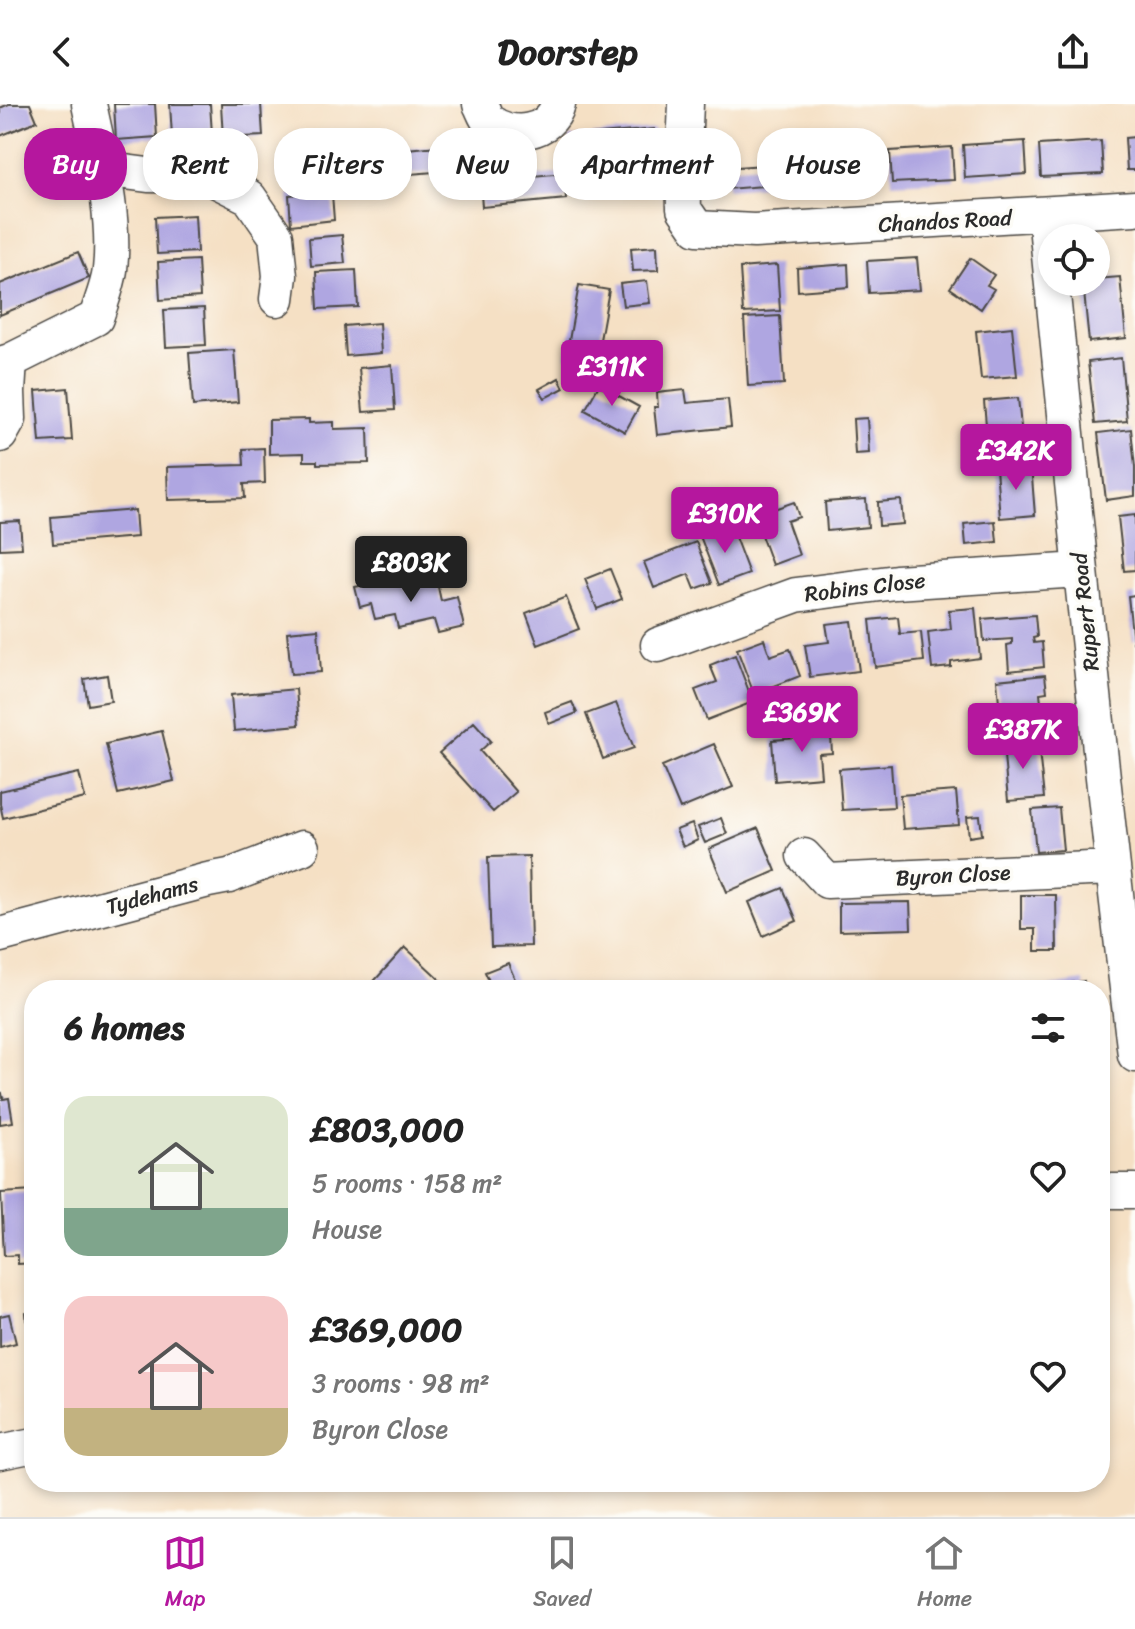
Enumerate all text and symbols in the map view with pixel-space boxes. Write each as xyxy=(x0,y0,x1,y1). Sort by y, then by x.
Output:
text: Doorstep xyxy=(497,20,638,84)
icon: back xyxy=(40,30,84,74)
icon: share xyxy=(1051,30,1095,74)
chip: Buy xyxy=(24,128,127,200)
chip: Rent xyxy=(143,128,258,200)
chip: Filters xyxy=(274,128,412,200)
chip: New xyxy=(428,128,537,200)
chip: Apartment xyxy=(553,128,741,200)
chip: House xyxy=(757,128,889,200)
street label: Chandos Road xyxy=(877,198,1014,244)
map controls xyxy=(1038,224,1110,296)
button: locate xyxy=(1038,224,1110,296)
pin: £311K xyxy=(556,340,668,408)
text: £311K xyxy=(579,343,645,389)
pin: £342K xyxy=(960,424,1072,492)
text: £342K xyxy=(978,427,1054,473)
pin: £310K xyxy=(669,487,781,555)
text: £310K xyxy=(689,490,761,536)
pin: £803K xyxy=(355,536,467,604)
text: £803K xyxy=(373,539,449,585)
street label: Rupert Road xyxy=(1059,550,1111,673)
street label: Robins Close xyxy=(802,560,928,614)
pin: £369K xyxy=(746,686,858,754)
text: £369K xyxy=(765,689,839,735)
pin: £387K xyxy=(967,703,1079,771)
text: £387K xyxy=(986,706,1060,752)
street label: Byron Close xyxy=(895,852,1012,897)
street label: Tydehams xyxy=(101,864,203,926)
text: 6 homes xyxy=(64,998,185,1058)
icon: filters xyxy=(1026,1006,1070,1050)
text: £803,000 xyxy=(312,1100,464,1160)
icon: home xyxy=(128,1128,224,1224)
icon: heart xyxy=(1026,1154,1070,1198)
text: 5 rooms · 158 m² xyxy=(312,1160,503,1206)
text: House xyxy=(312,1206,382,1252)
text: £369,000 xyxy=(312,1300,462,1360)
icon: home xyxy=(128,1328,224,1424)
icon: heart xyxy=(1026,1354,1070,1398)
text: 3 rooms · 98 m² xyxy=(312,1360,490,1406)
text: Byron Close xyxy=(312,1406,448,1452)
tab: Map xyxy=(163,1531,207,1618)
tab: Saved xyxy=(533,1531,591,1618)
tab: Home xyxy=(917,1531,972,1618)

